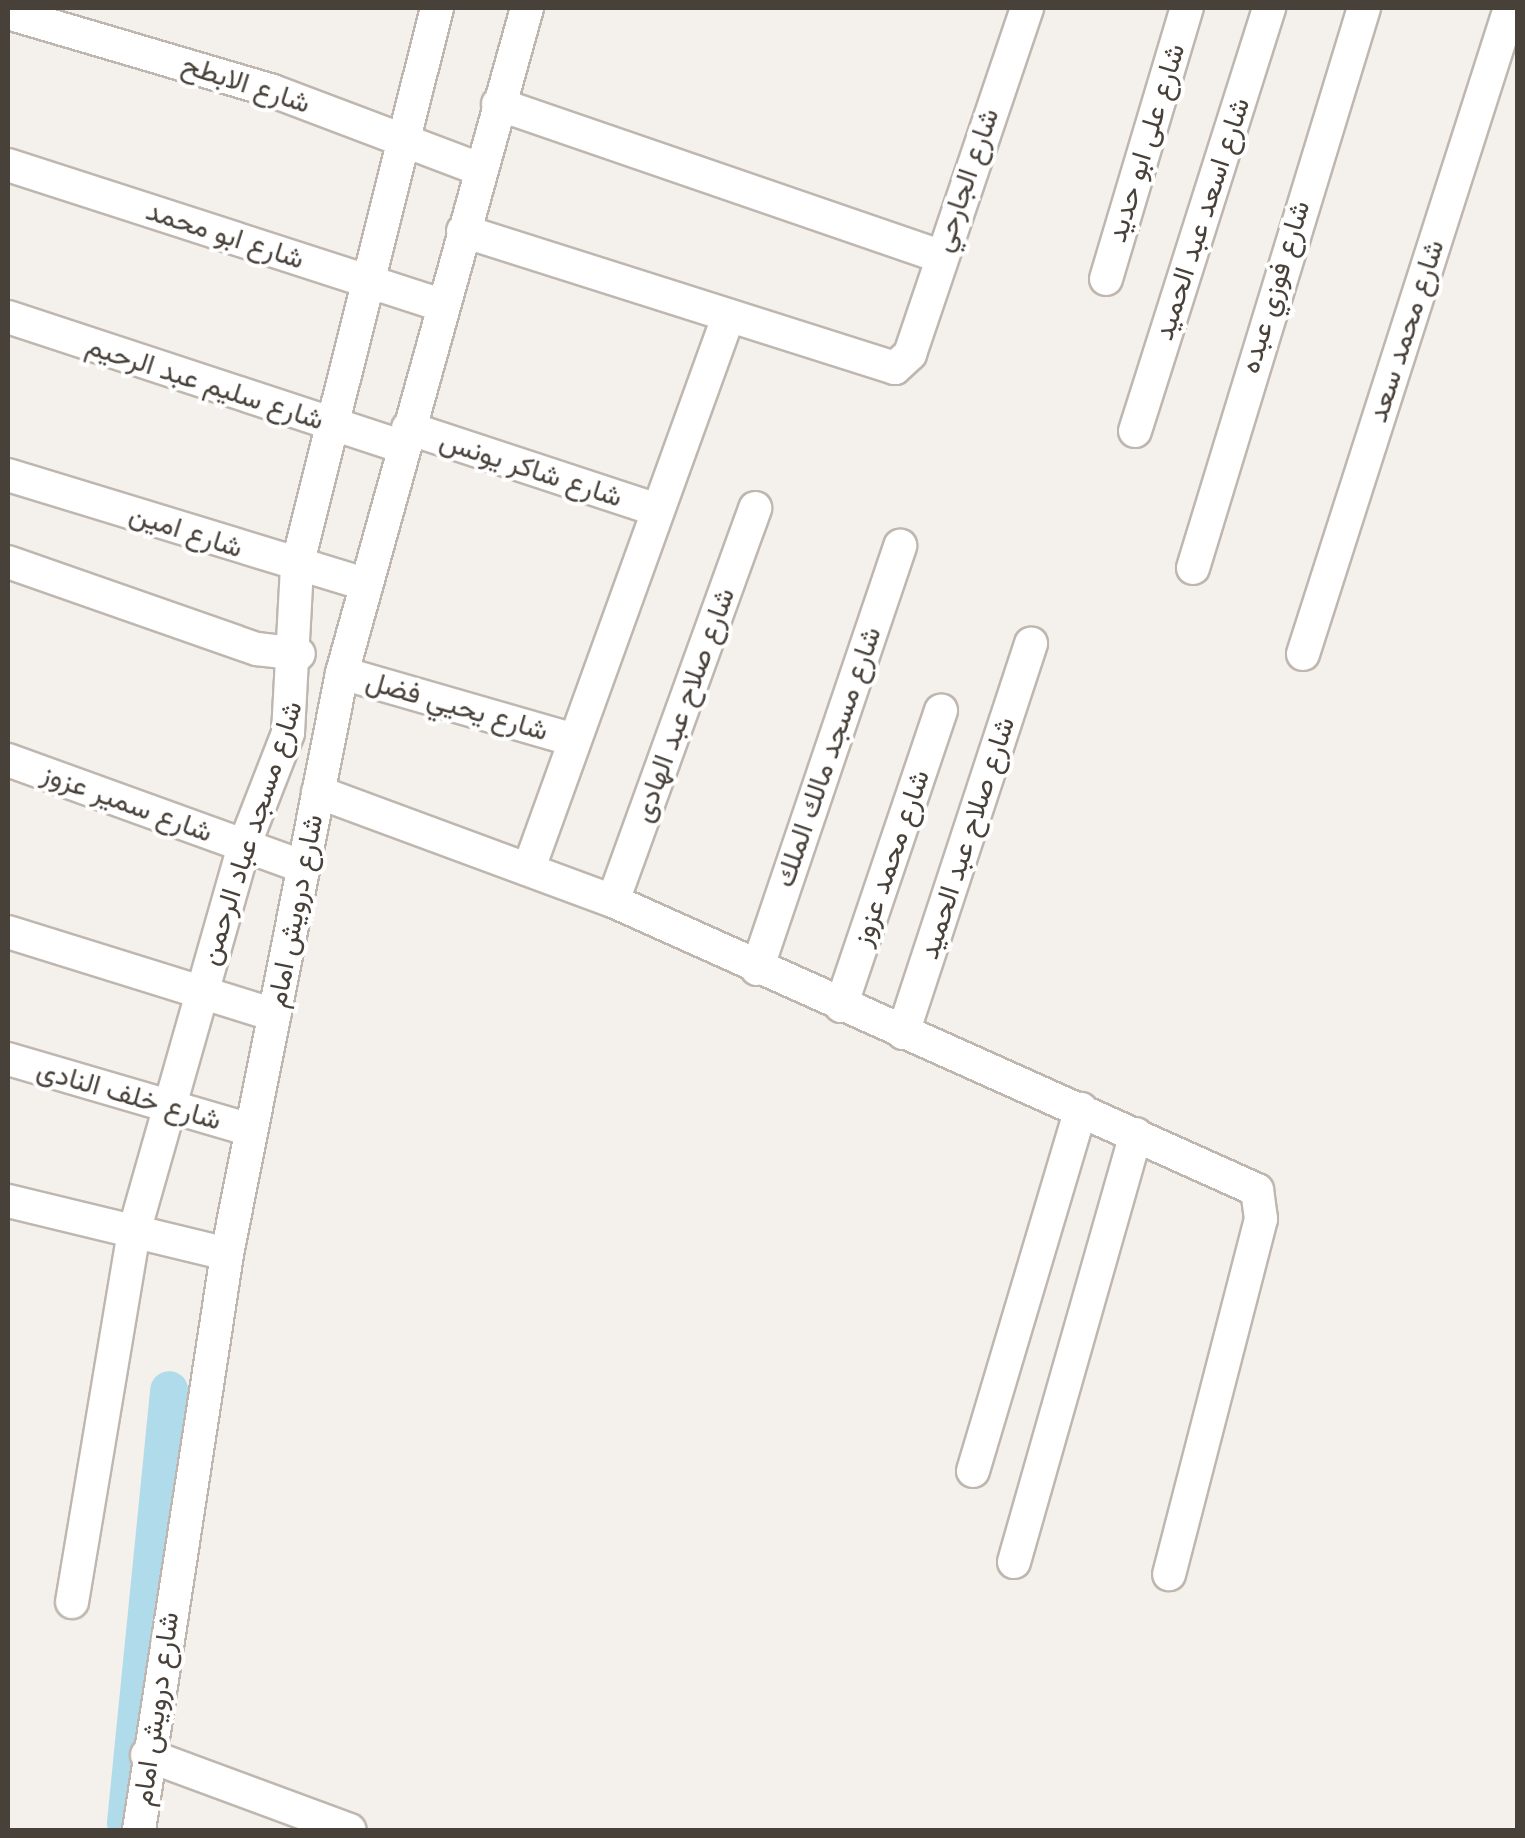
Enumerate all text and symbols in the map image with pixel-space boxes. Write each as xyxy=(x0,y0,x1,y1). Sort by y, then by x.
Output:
street label: شارع على ابو حديد xyxy=(1100,40,1192,246)
street label: شارع الابطح xyxy=(178,47,314,121)
street label: شارع اسعد عبد الحميد xyxy=(1147,93,1257,345)
street label: شارع الجارحي xyxy=(926,104,1006,256)
street label: شارع ابو محمد xyxy=(142,194,308,276)
street label: شارع فوزي عبده xyxy=(1233,197,1317,377)
street label: شارع محمد سعد xyxy=(1361,236,1451,426)
street label: شارع سليم عبد الرحيم xyxy=(82,329,328,437)
street label: شارع شاكر يونس xyxy=(436,424,626,514)
street label: شارع امين xyxy=(125,497,247,565)
street label: شارع صلاح عبد الهادى xyxy=(626,583,742,827)
street label: شارع مسجد مالك الملك xyxy=(768,622,888,892)
street label: شارع يحيي فضل xyxy=(362,664,552,748)
street label: شارع مسجد عباد الرحمن xyxy=(192,697,310,969)
street label: شارع صلاح عبد الحميد xyxy=(912,713,1022,963)
street label: شارع سمير عزوز xyxy=(37,757,217,849)
street label: شارع محمد عزوز xyxy=(845,766,937,950)
street label: شارع درويش امام xyxy=(260,812,330,1010)
street label: شارع خلف النادى xyxy=(33,1053,225,1137)
street label: شارع درويش امام xyxy=(126,1610,186,1808)

